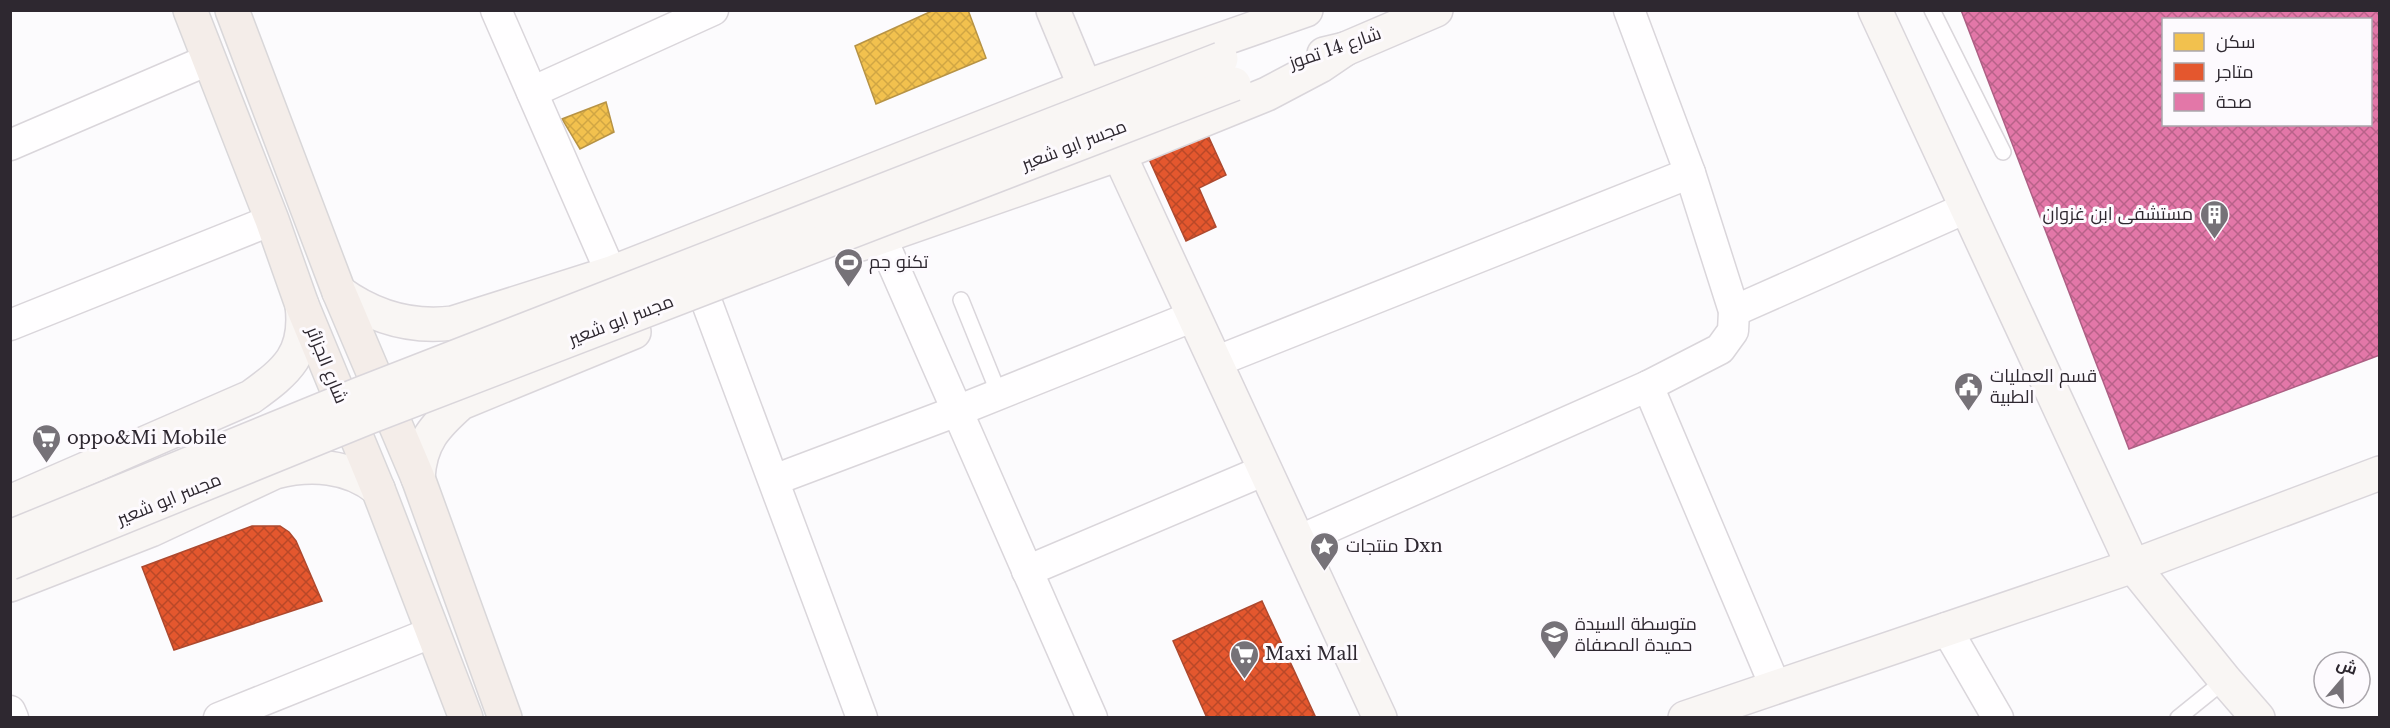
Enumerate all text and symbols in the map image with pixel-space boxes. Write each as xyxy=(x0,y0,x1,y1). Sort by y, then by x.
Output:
legend xyxy=(2162,18,2372,126)
street label: شارع 14 تموز xyxy=(1285,22,1384,75)
text: سكن xyxy=(2216,31,2255,53)
text: متاجر xyxy=(2215,61,2254,83)
text: صحة xyxy=(2216,91,2252,113)
street label: مجسر ابو شعير xyxy=(1018,115,1129,175)
building icon: مستشفى ابن غزوان xyxy=(2198,198,2230,240)
place label: مستشفى ابن غزوان xyxy=(2043,203,2193,225)
sports icon: تكنو جم xyxy=(832,246,864,288)
place label: تكنو جم xyxy=(869,251,929,274)
street label: مجسر ابو شعير xyxy=(565,290,676,350)
street label: شارع الجزائر xyxy=(300,322,352,407)
place label: قسم العمليات الطبية xyxy=(1990,365,2097,408)
public building icon: قسم العمليات الطبية xyxy=(1953,370,1985,412)
supermarket icon: oppo&Mi Mobile xyxy=(30,422,62,464)
place label: oppo&Mi Mobile xyxy=(67,427,227,449)
street label: مجسر ابو شعير xyxy=(113,468,224,530)
place icon: منتجات Dxn xyxy=(1309,530,1341,572)
place label: منتجات Dxn xyxy=(1346,535,1443,557)
place label: متوسطة السيدة حميدة المصفاة xyxy=(1575,613,1697,656)
school or university icon: متوسطة السيدة حميدة المصفاة xyxy=(1538,618,1570,660)
supermarket icon: Maxi Mall xyxy=(1228,638,1260,680)
place label: Maxi Mall xyxy=(1265,643,1358,665)
north arrow xyxy=(2312,650,2372,710)
text: ش xyxy=(2334,653,2360,679)

